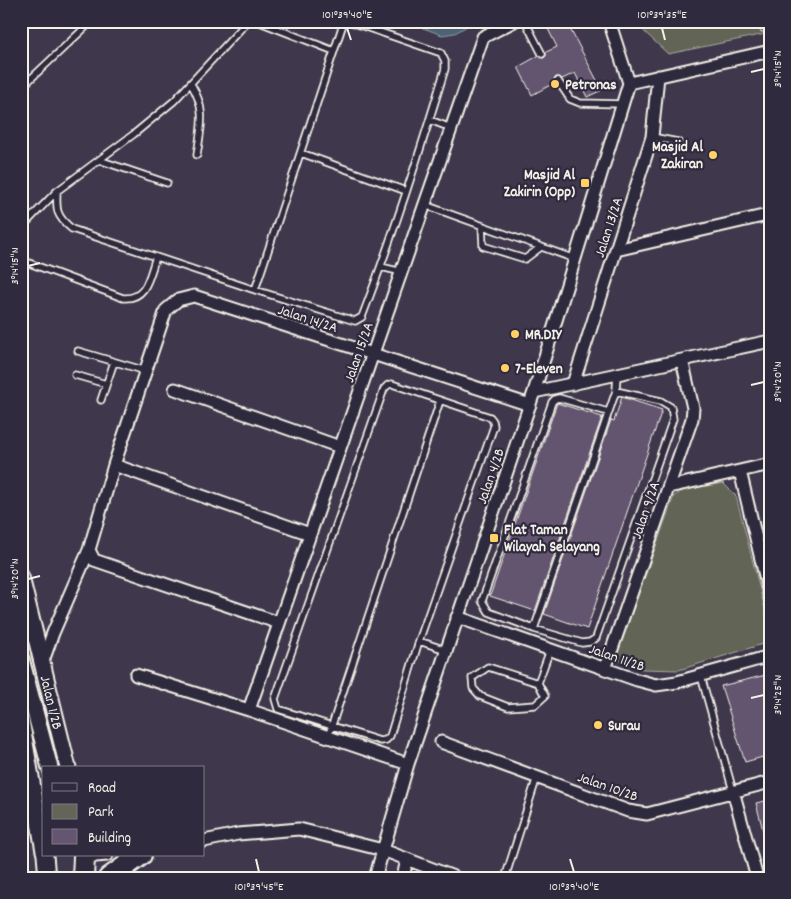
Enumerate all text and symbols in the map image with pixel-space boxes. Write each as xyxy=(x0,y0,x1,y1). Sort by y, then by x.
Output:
text: 101°39'40"E xyxy=(322,7,373,24)
text: 101°39'35"E xyxy=(637,7,687,24)
text: 3°14'15"N xyxy=(770,50,787,88)
place label: Petronas xyxy=(565,75,616,97)
marker: Petronas xyxy=(549,78,561,90)
place label: Masjid Al Zakiran xyxy=(652,137,703,176)
marker: Masjid Al Zakiran xyxy=(707,149,719,161)
place label: Masjid Al Zakirin (Opp) xyxy=(504,165,575,204)
marker: Masjid Al Zakirin (Opp) xyxy=(579,177,591,189)
street label: Jalan 13/2A xyxy=(590,195,630,261)
text: 3°14'15"N xyxy=(7,247,24,285)
street label: Jalan 14/2A xyxy=(275,300,340,340)
street label: Jalan 15/2A xyxy=(339,319,381,386)
place label: MR.DIY xyxy=(525,325,563,347)
marker: MR.DIY xyxy=(509,328,521,340)
place label: 7-Eleven xyxy=(515,359,563,381)
text: 3°14'20"N xyxy=(770,361,787,403)
marker: 7-Eleven xyxy=(499,362,511,374)
street label: Jalan 4/2B xyxy=(472,446,512,507)
street label: Jalan 9/2A xyxy=(627,479,667,542)
place label: Flat Taman Wilayah Selayang xyxy=(504,520,600,559)
marker: Flat Taman Wilayah Selayang xyxy=(488,532,500,544)
text: 3°14'20"N xyxy=(7,558,24,600)
street label: Jalan 11/2B xyxy=(585,639,647,679)
street label: Jalan 1/2B xyxy=(33,674,67,732)
text: 3°14'25"N xyxy=(770,675,787,715)
place label: Surau xyxy=(608,716,641,738)
marker: Surau xyxy=(592,719,604,731)
legend xyxy=(42,766,205,856)
street label: Jalan 10/2B xyxy=(574,767,641,809)
text: Road xyxy=(88,778,116,800)
text: Park xyxy=(88,802,114,824)
text: Building xyxy=(88,828,131,850)
text: 101°39'45"E xyxy=(234,879,284,896)
text: 101°39'40"E xyxy=(549,879,600,896)

